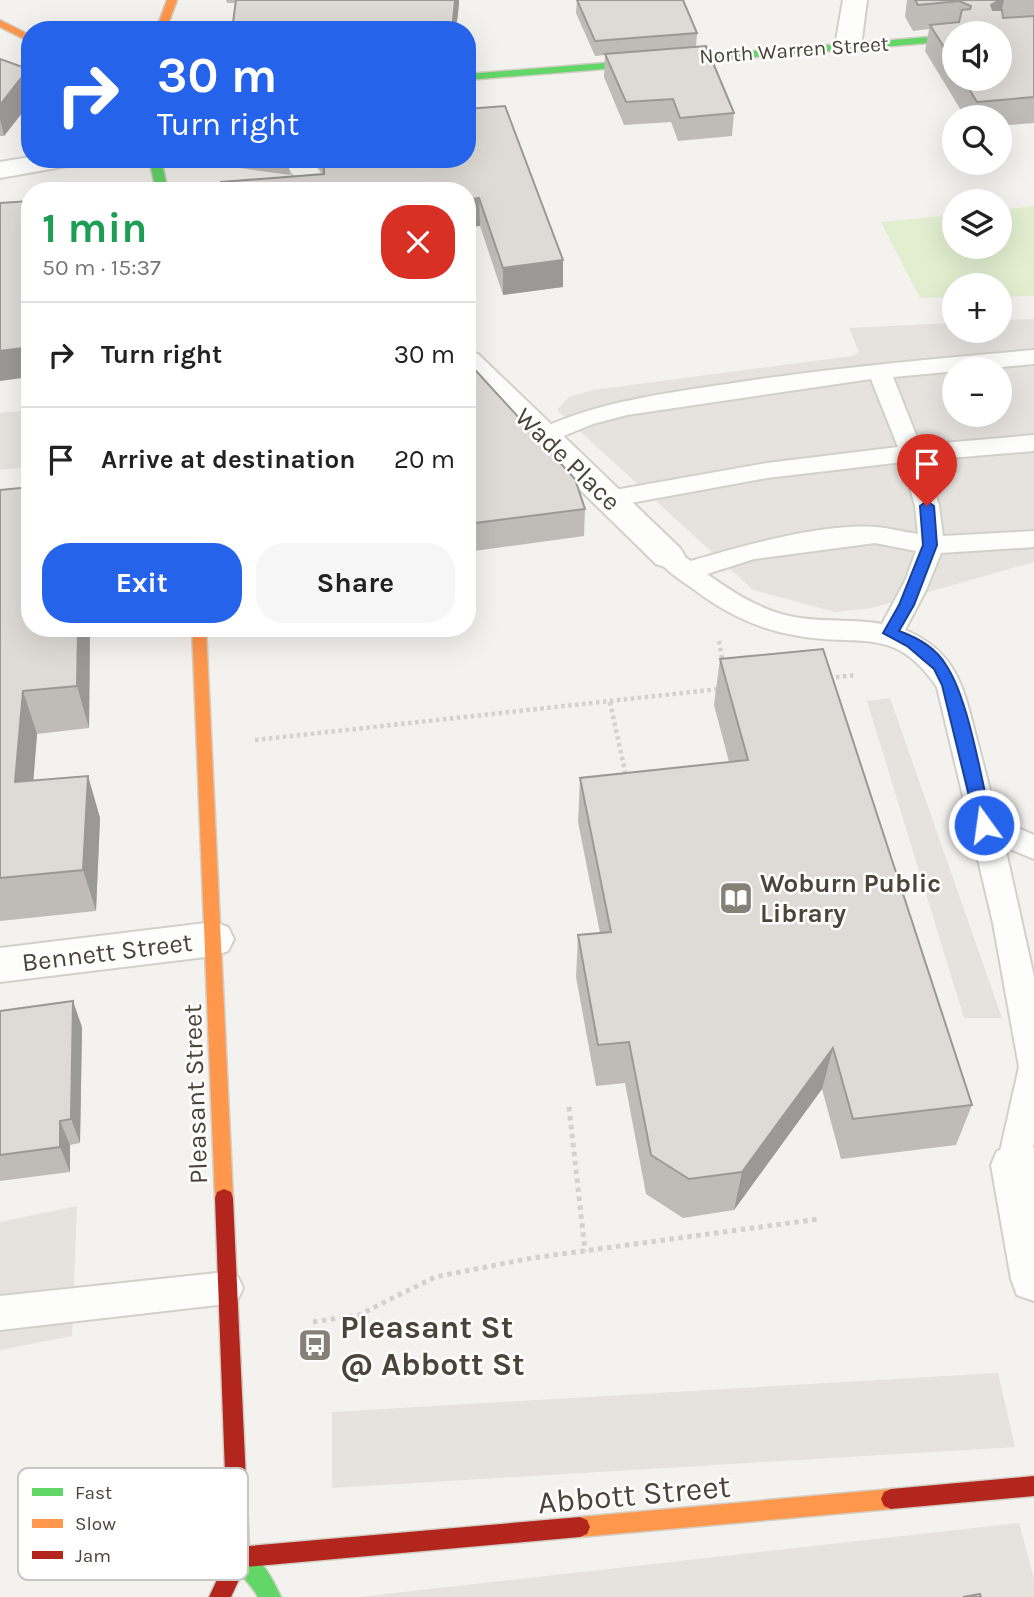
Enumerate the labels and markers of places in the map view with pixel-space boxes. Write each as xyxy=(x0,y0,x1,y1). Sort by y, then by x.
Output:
pin xyxy=(897,434,957,506)
place label: Woburn Public Library xyxy=(760,868,941,929)
library icon: Woburn Public Library xyxy=(717,879,755,917)
place label: Pleasant St @ Abbott St xyxy=(340,1309,525,1383)
bus stop icon: Pleasant St @ Abbott St xyxy=(296,1326,334,1364)

